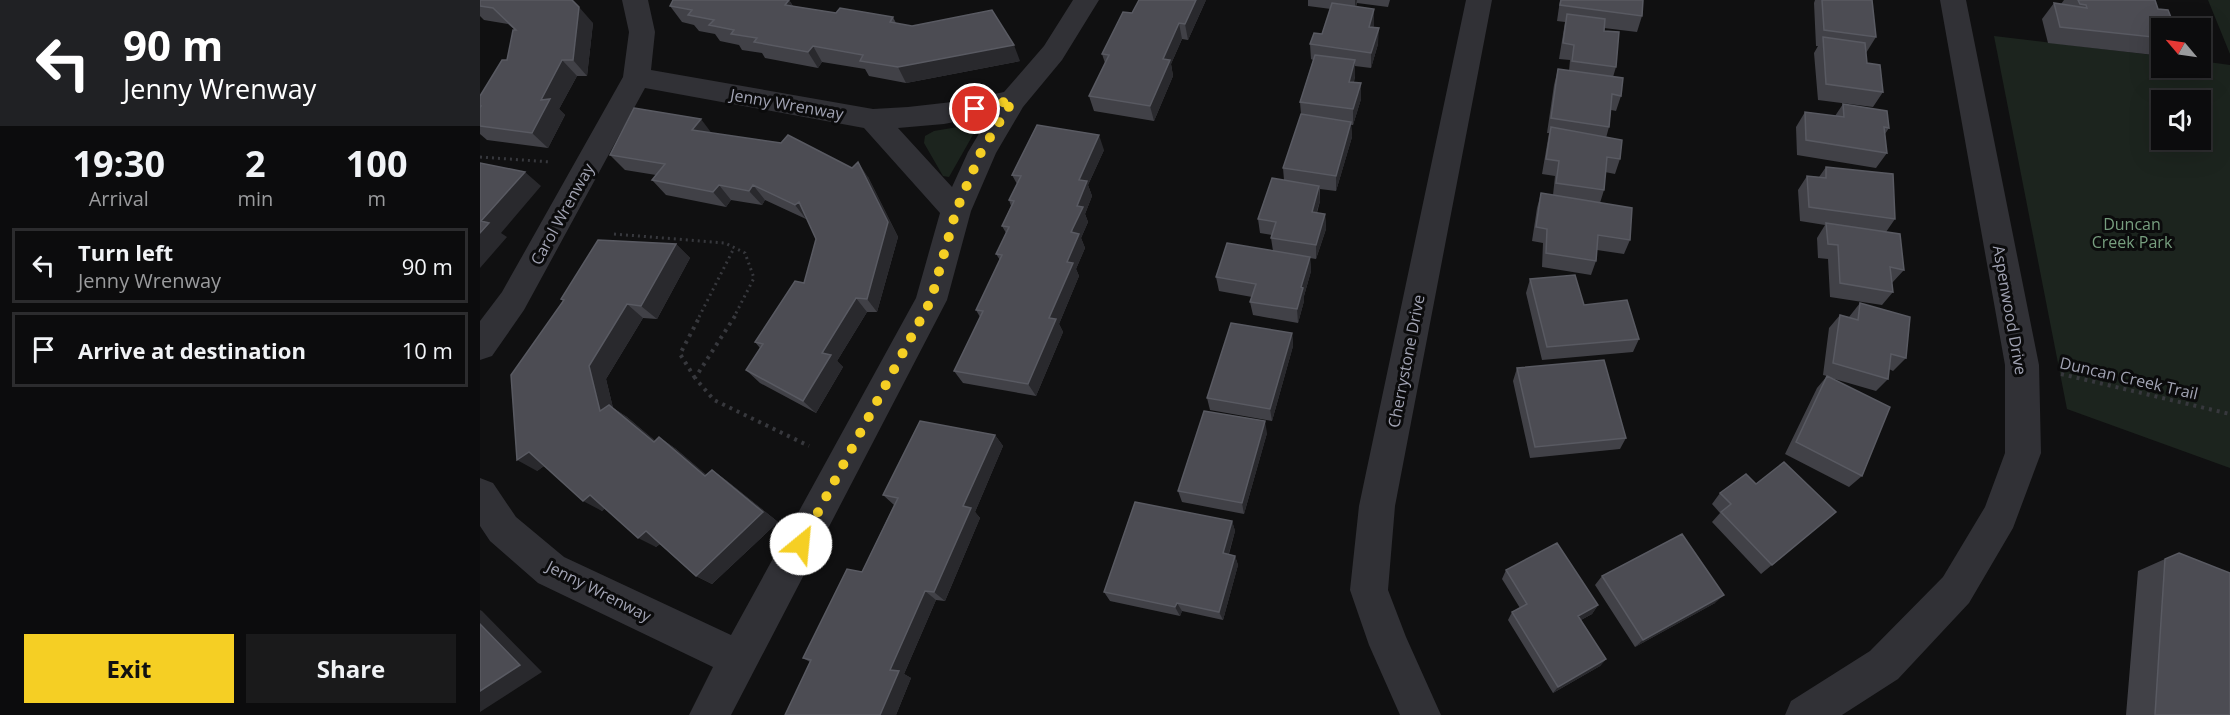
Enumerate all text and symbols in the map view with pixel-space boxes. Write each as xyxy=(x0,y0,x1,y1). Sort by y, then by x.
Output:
text: 90 m xyxy=(123,16,223,73)
north arrow xyxy=(2151,18,2211,78)
map controls xyxy=(2151,18,2211,150)
icon: left xyxy=(24,24,102,102)
text: Jenny Wrenway xyxy=(123,70,316,107)
street label: Jenny Wrenway xyxy=(727,83,846,125)
pin xyxy=(949,83,1000,134)
button: sound xyxy=(2151,90,2211,150)
icon: arrive xyxy=(958,92,991,125)
text: 19:30 xyxy=(72,139,165,188)
text: 2 xyxy=(245,139,266,188)
text: 100 xyxy=(346,139,408,188)
street label: Carol Wrenway xyxy=(525,159,599,269)
text: Arrival xyxy=(89,185,149,212)
text: min xyxy=(237,185,273,212)
text: m xyxy=(367,185,386,212)
park label: Duncan Creek Park xyxy=(2092,213,2173,253)
text: Turn left xyxy=(78,237,173,267)
street label: Aspenwood Drive xyxy=(1988,244,2032,376)
icon: left xyxy=(27,249,60,282)
text: 90 m xyxy=(402,251,453,281)
text: Jenny Wrenway xyxy=(78,267,221,294)
street label: Cherrystone Drive xyxy=(1382,293,1430,429)
icon: arrive xyxy=(27,333,60,366)
text: Arrive at destination xyxy=(78,335,306,365)
text: 10 m xyxy=(402,335,453,365)
street label: Duncan Creek Trail xyxy=(2058,351,2200,405)
position arrow xyxy=(769,512,833,576)
street label: Jenny Wrenway xyxy=(541,554,656,627)
button: Exit xyxy=(24,634,234,703)
button: Share xyxy=(246,634,456,703)

